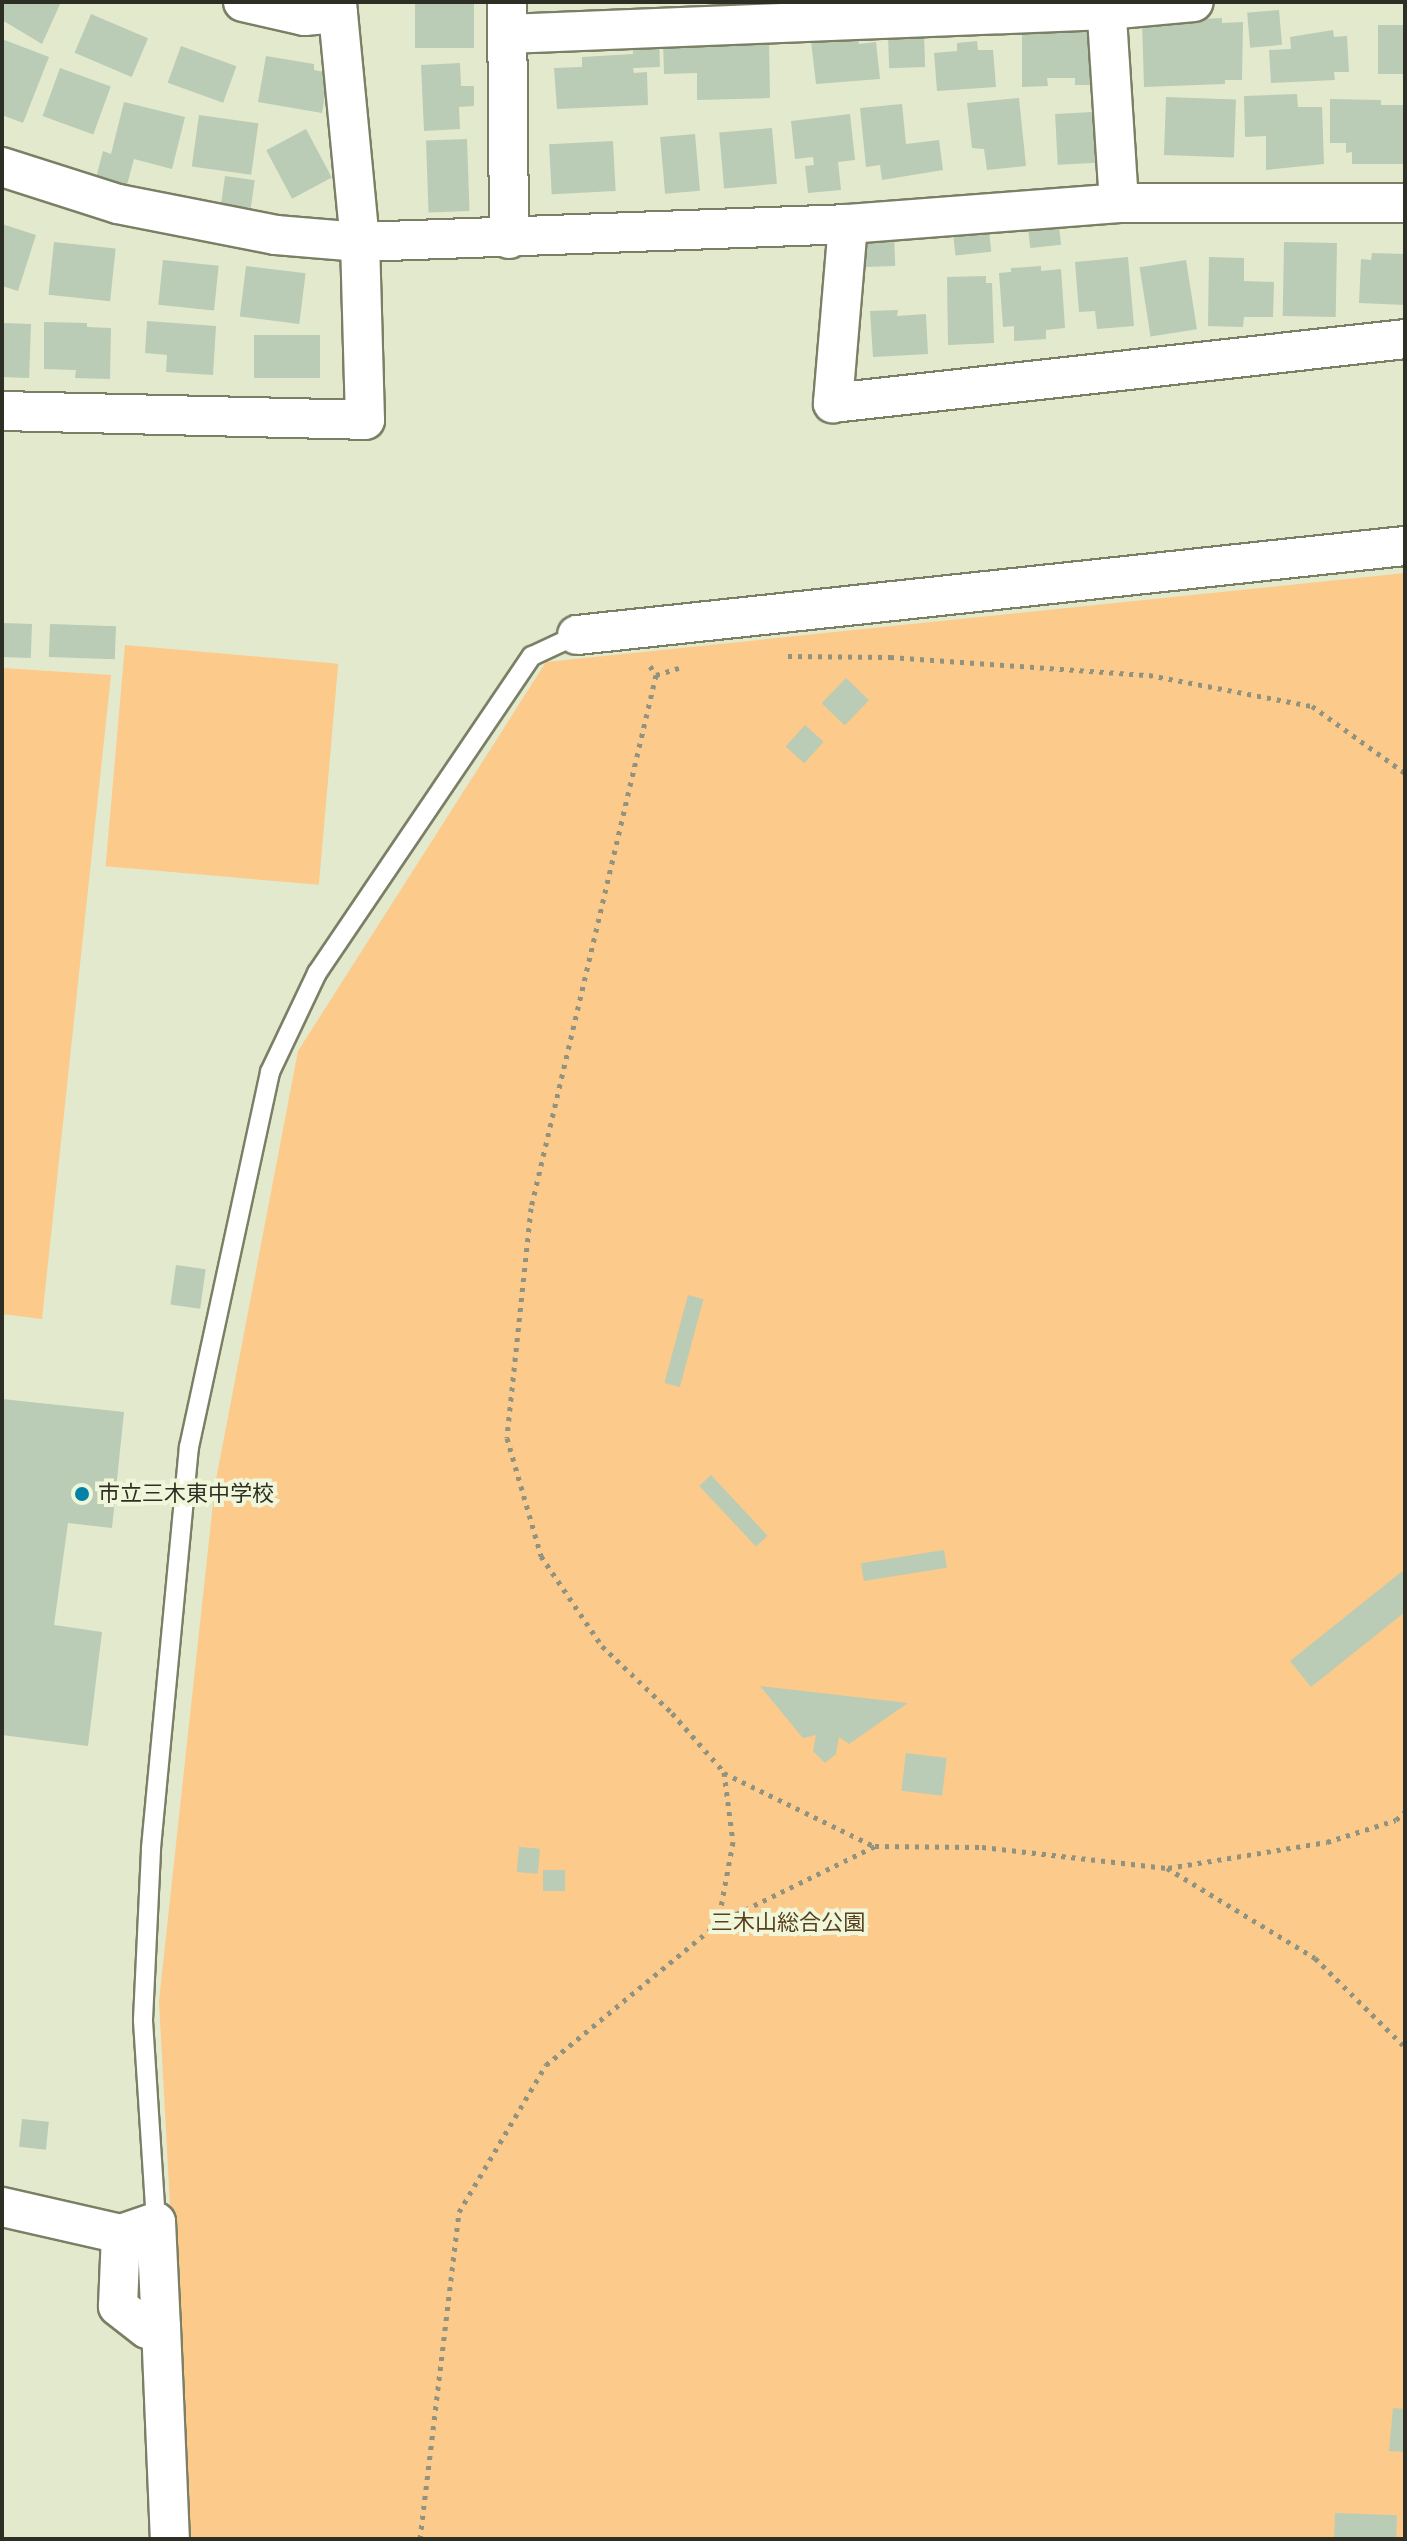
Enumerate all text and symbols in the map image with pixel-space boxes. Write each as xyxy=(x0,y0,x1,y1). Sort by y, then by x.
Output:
place label: 市立三木東中学校 xyxy=(98,1481,274,1507)
marker: 市立三木東中学校 xyxy=(73,1485,91,1503)
park label: 三木山総合公園 xyxy=(711,1910,865,1936)

